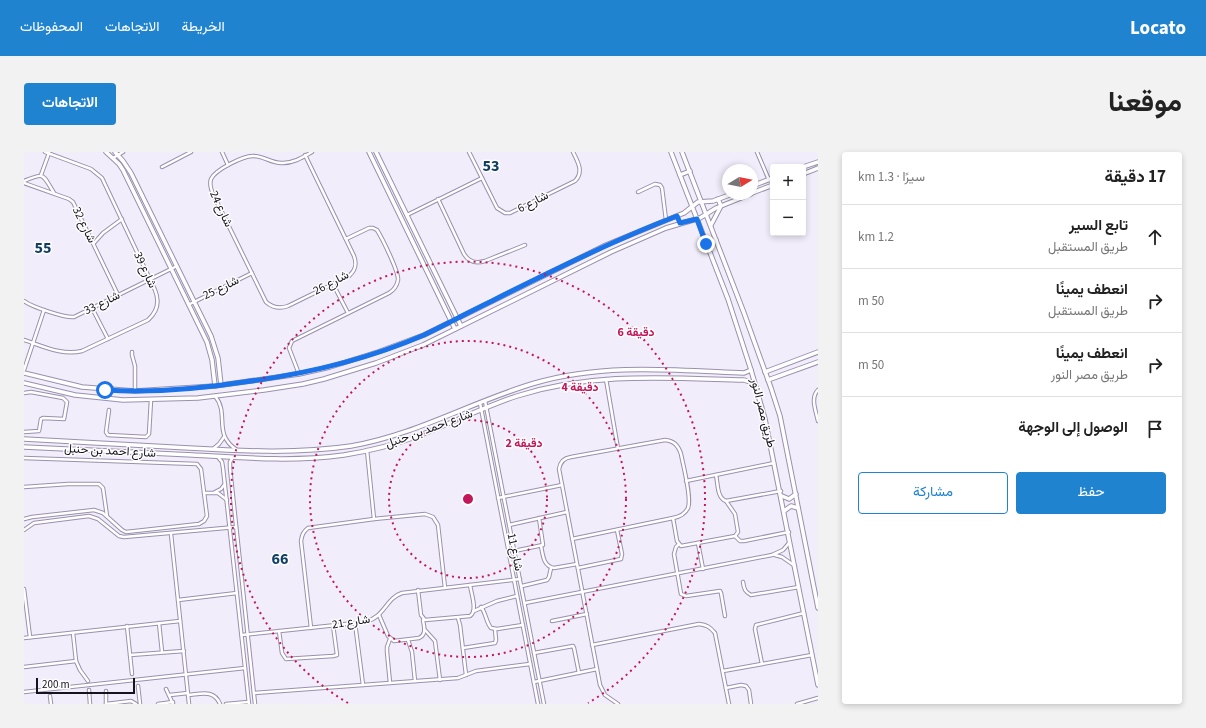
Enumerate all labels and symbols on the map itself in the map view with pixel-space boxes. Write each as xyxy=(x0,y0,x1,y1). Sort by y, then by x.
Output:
district label: 53 xyxy=(483,155,499,177)
north arrow xyxy=(722,164,758,200)
street label: شارع 6 xyxy=(515,187,551,217)
street label: شارع 24 xyxy=(205,188,237,230)
street label: شارع 32 xyxy=(68,204,100,246)
route end xyxy=(697,235,715,253)
district label: 55 xyxy=(35,237,51,259)
street label: شارع 39 xyxy=(129,249,161,291)
street label: شارع 26 xyxy=(310,266,352,300)
street label: شارع 25 xyxy=(200,272,242,304)
street label: شارع 33 xyxy=(81,287,123,319)
text: 6 دقيقة xyxy=(617,324,655,341)
street label: طريق مصر النور xyxy=(746,375,780,450)
text: 4 دقيقة xyxy=(561,379,599,396)
route start xyxy=(96,381,114,399)
street label: شارع احمد بن حنبل xyxy=(383,405,475,453)
text: 2 دقيقة xyxy=(505,435,543,452)
street label: شارع احمد بن حنبل xyxy=(64,440,156,462)
centre of rings xyxy=(461,492,475,506)
street label: شارع 11 xyxy=(503,531,527,573)
district label: 66 xyxy=(272,548,288,570)
street label: شارع 21 xyxy=(331,611,371,633)
scale bar xyxy=(36,676,135,695)

